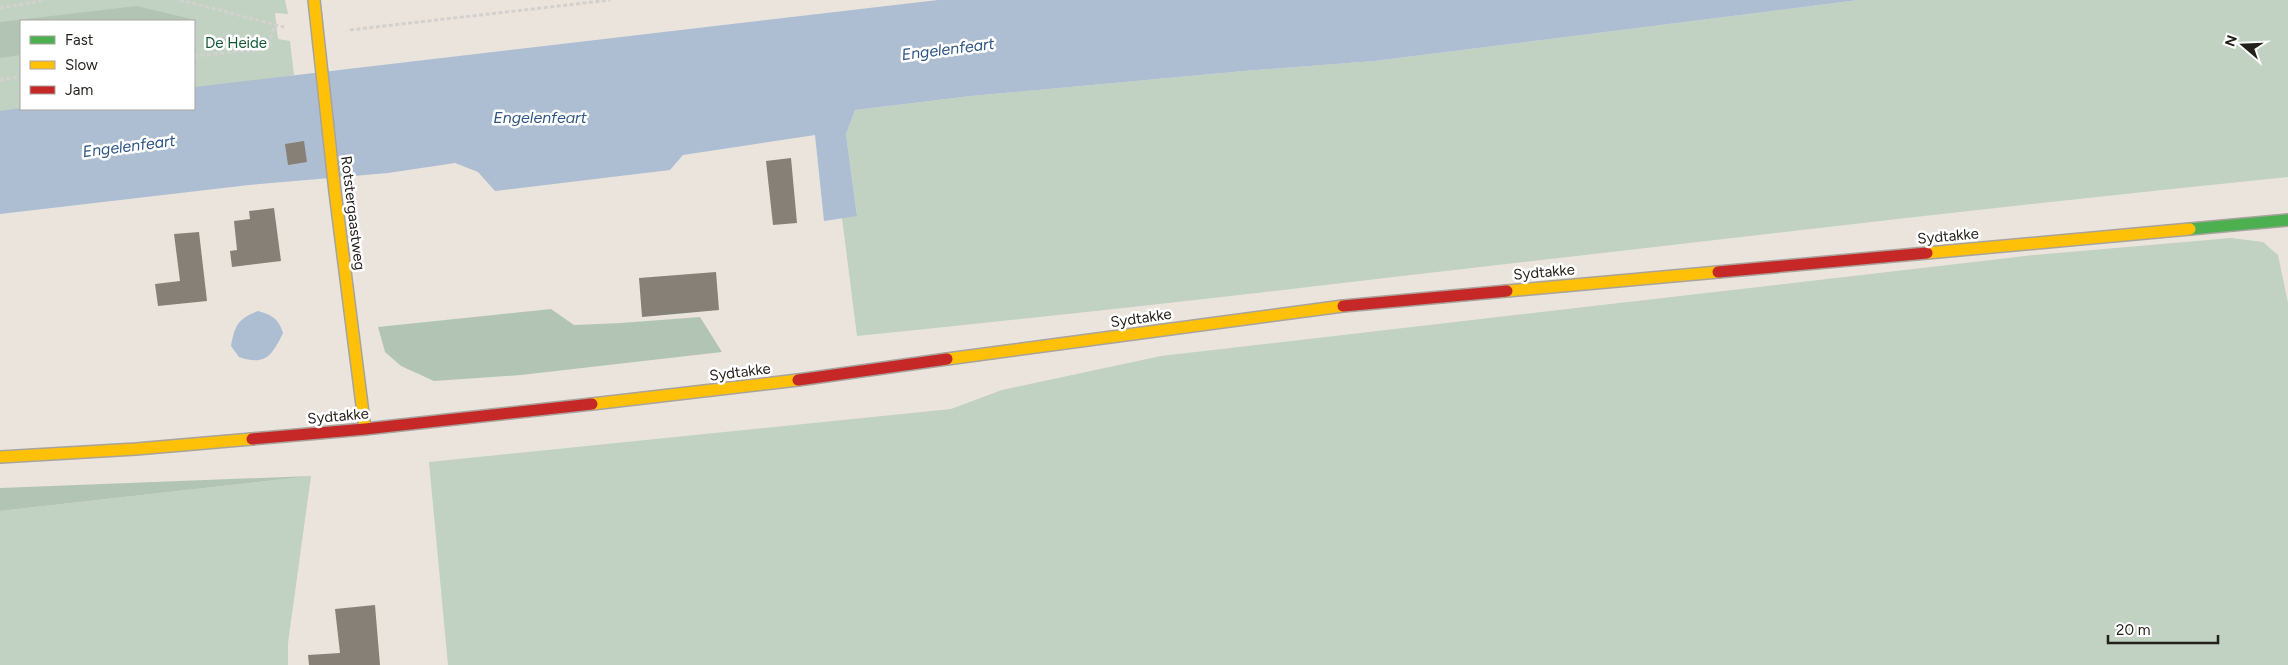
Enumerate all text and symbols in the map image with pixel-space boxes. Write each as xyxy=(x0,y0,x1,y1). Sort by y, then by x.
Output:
legend xyxy=(20,20,195,110)
north arrow xyxy=(2218,20,2268,70)
text: Fast xyxy=(65,31,94,49)
text: N xyxy=(2221,33,2241,49)
park label: De Heide xyxy=(205,34,267,52)
water label: Engelenfeart xyxy=(901,34,996,64)
text: Slow xyxy=(65,56,98,74)
text: Jam xyxy=(65,81,93,99)
water label: Engelenfeart xyxy=(493,108,587,127)
water label: Engelenfeart xyxy=(82,131,177,161)
street label: Rotstergaastweg xyxy=(337,155,369,271)
street label: Sydtakke xyxy=(1917,224,1979,248)
street label: Sydtakke xyxy=(1513,260,1575,284)
street label: Sydtakke xyxy=(1109,305,1173,331)
street label: Sydtakke xyxy=(708,359,772,385)
street label: Sydtakke xyxy=(307,404,369,428)
scale bar xyxy=(2108,612,2218,644)
text: 20 m xyxy=(2116,621,2150,639)

